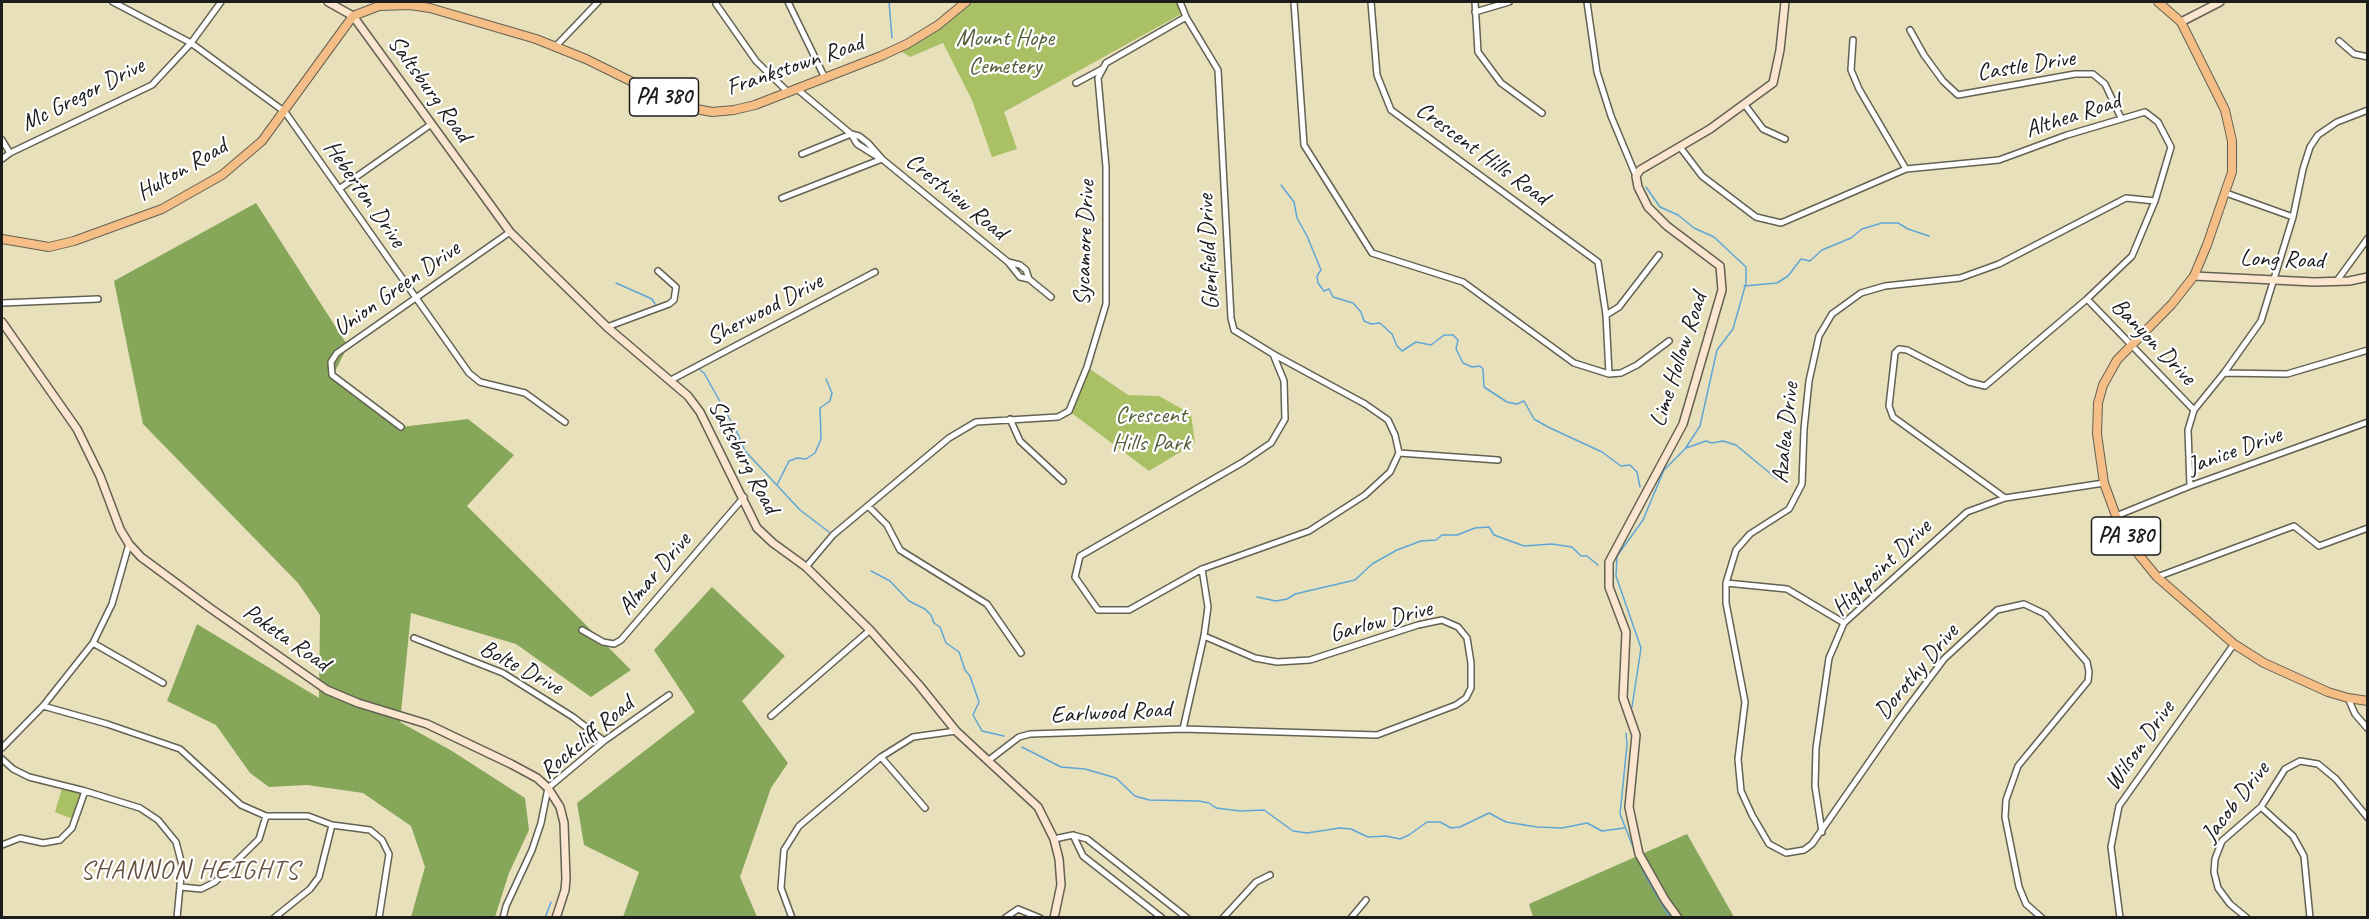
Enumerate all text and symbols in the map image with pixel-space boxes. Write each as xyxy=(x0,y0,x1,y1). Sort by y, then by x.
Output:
park label: Mount Hope Cemetery xyxy=(956,25,1054,81)
street label: Frankstown Road xyxy=(723,29,867,103)
street label: Saltsburg Road xyxy=(381,30,477,148)
street label: Castle Drive xyxy=(1975,44,2077,88)
street label: Mc Gregor Drive xyxy=(17,52,149,138)
road number: PA 380 xyxy=(630,78,698,116)
street label: Althea Road xyxy=(2022,87,2124,145)
street label: Crescent Hills Road xyxy=(1410,96,1554,212)
street label: Hulton Road xyxy=(132,133,232,207)
street label: Heberton Drive xyxy=(317,135,411,253)
street label: Crestview Road xyxy=(899,147,1013,247)
street label: Sycamore Drive xyxy=(1068,180,1102,306)
street label: Glenfield Drive xyxy=(1192,193,1226,311)
street label: Union Green Drive xyxy=(328,235,466,343)
street label: Long Road xyxy=(2240,244,2324,276)
street label: Sherwood Drive xyxy=(702,267,828,353)
street label: Lime Hollow Road xyxy=(1644,289,1714,431)
street label: Banyon Drive xyxy=(2104,292,2202,392)
street label: Azalea Drive xyxy=(1766,381,1806,485)
street label: Saltsburg Road xyxy=(701,395,785,519)
park label: Crescent Hills Park xyxy=(1112,402,1190,458)
street label: Janice Drive xyxy=(2184,421,2286,481)
street label: Highpoint Drive xyxy=(1826,513,1938,623)
road number: PA 380 xyxy=(2092,517,2160,555)
street label: Almar Drive xyxy=(612,527,698,621)
street label: Garlow Drive xyxy=(1327,595,1435,649)
street label: Poketa Road xyxy=(237,598,335,678)
street label: Dorothy Drive xyxy=(1869,618,1965,726)
street label: Bolte Drive xyxy=(475,634,567,702)
street label: Rockcliff Road xyxy=(534,690,640,786)
street label: Earlwood Road xyxy=(1050,695,1172,731)
street label: Wilson Drive xyxy=(2099,696,2181,796)
street label: Jacob Drive xyxy=(2196,756,2276,848)
district label: SHANNON HEIGHTS xyxy=(81,855,299,887)

